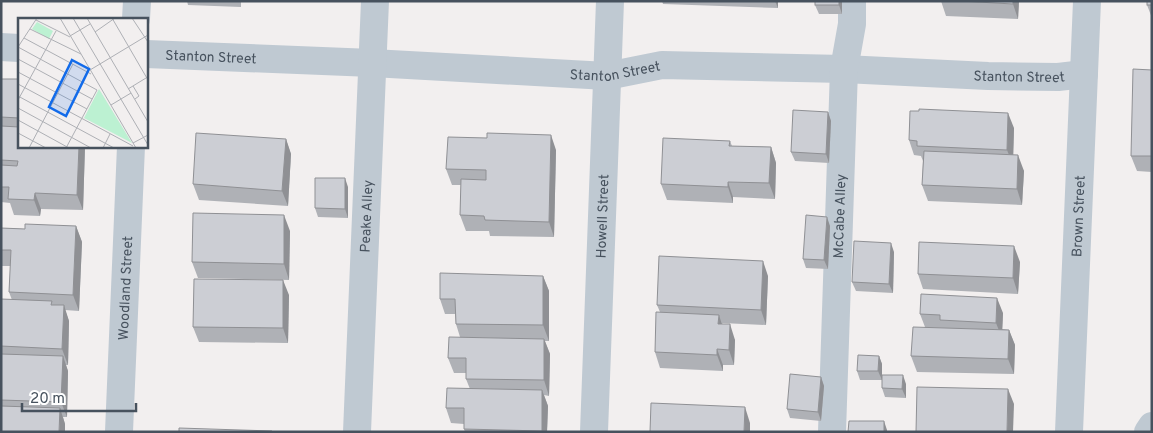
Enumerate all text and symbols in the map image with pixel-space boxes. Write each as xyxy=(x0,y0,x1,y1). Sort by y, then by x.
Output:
inset map xyxy=(18,18,148,148)
street label: Stanton Street xyxy=(165,48,257,68)
street label: Stanton Street xyxy=(569,59,662,86)
street label: Stanton Street xyxy=(973,68,1066,87)
street label: Howell Street xyxy=(593,174,614,259)
street label: McCabe Alley xyxy=(831,174,851,259)
street label: Brown Street xyxy=(1069,175,1090,257)
street label: Peake Alley xyxy=(358,180,378,253)
street label: Woodland Street xyxy=(116,236,137,341)
scale bar xyxy=(22,380,136,412)
text: 20 m xyxy=(30,390,65,409)

